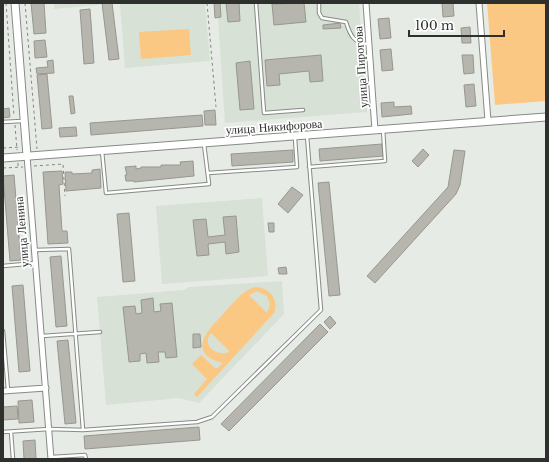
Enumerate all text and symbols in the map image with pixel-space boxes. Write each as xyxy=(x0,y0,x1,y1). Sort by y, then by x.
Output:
scale bar xyxy=(409,12,504,38)
text: 100 m xyxy=(415,18,454,33)
street label: улица Пирогова xyxy=(350,25,371,108)
street label: улица Никифорова xyxy=(225,116,324,137)
street label: улица Ленина xyxy=(11,195,32,268)

